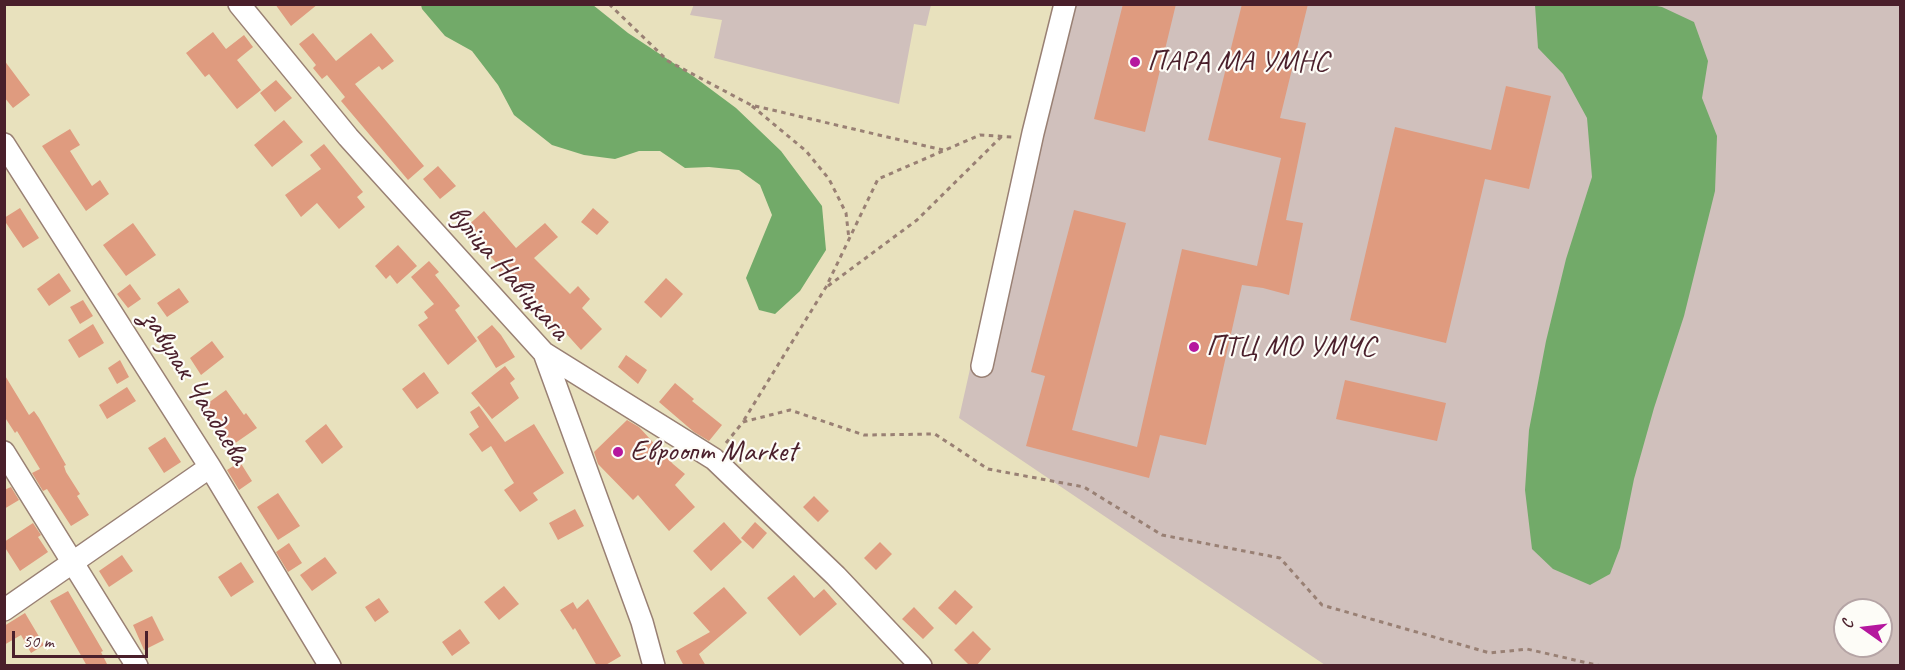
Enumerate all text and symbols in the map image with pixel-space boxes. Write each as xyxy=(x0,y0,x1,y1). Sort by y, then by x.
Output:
place label: ПАРА МА УМНС xyxy=(1147,44,1329,80)
marker: ПАРА МА УМНС xyxy=(1128,55,1142,69)
street label: вуліца Навіцкага xyxy=(439,198,577,348)
street label: завулак Чаадаева xyxy=(133,304,257,472)
place label: ПТЦ МО УМЧС xyxy=(1206,329,1375,365)
marker: ПТЦ МО УМЧС xyxy=(1187,340,1201,354)
place label: Евроопт Market xyxy=(630,434,797,470)
marker: Евроопт Market xyxy=(611,445,625,459)
north arrow xyxy=(1833,598,1893,658)
text: С xyxy=(1837,618,1858,630)
scale bar xyxy=(15,619,152,657)
text: 50 m xyxy=(23,630,54,652)

